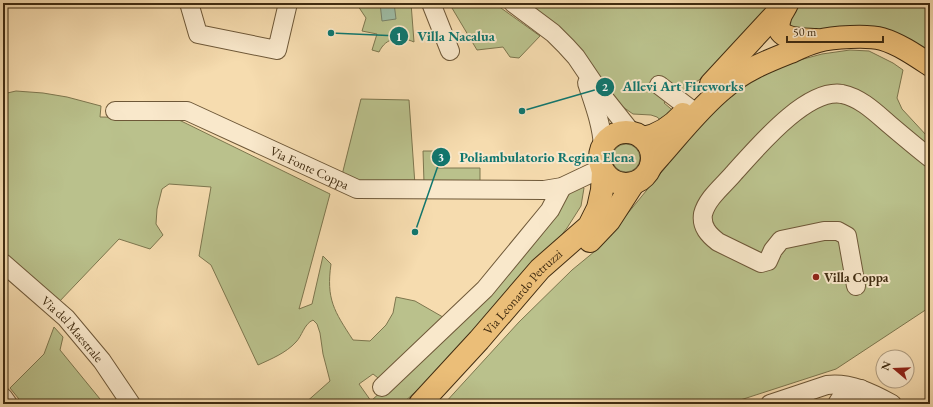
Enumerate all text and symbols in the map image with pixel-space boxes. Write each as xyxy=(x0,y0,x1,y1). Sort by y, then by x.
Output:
scale bar xyxy=(787,18,883,44)
callout: Villa Nacalua xyxy=(389,23,503,49)
text: 50 m xyxy=(793,24,817,40)
text: Villa Nacalua xyxy=(417,27,496,45)
text: 1 xyxy=(396,29,402,45)
callout: Allevi Art Fireworks xyxy=(595,74,752,100)
text: Allevi Art Fireworks xyxy=(621,77,744,95)
text: 2 xyxy=(602,79,609,95)
street label: Via Fonte Coppa xyxy=(267,142,352,194)
callout: Poliambulatorio Regina Elena xyxy=(431,144,642,170)
text: Poliambulatorio Regina Elena xyxy=(460,148,635,166)
text: 3 xyxy=(438,149,444,165)
street label: Via Leonardo Petruzzi xyxy=(479,245,566,338)
place label: Villa Coppa xyxy=(824,269,889,286)
marker: Villa Coppa xyxy=(811,272,821,282)
street label: Via del Maestrale xyxy=(38,292,107,366)
north arrow xyxy=(875,349,915,389)
text: N xyxy=(877,359,894,372)

